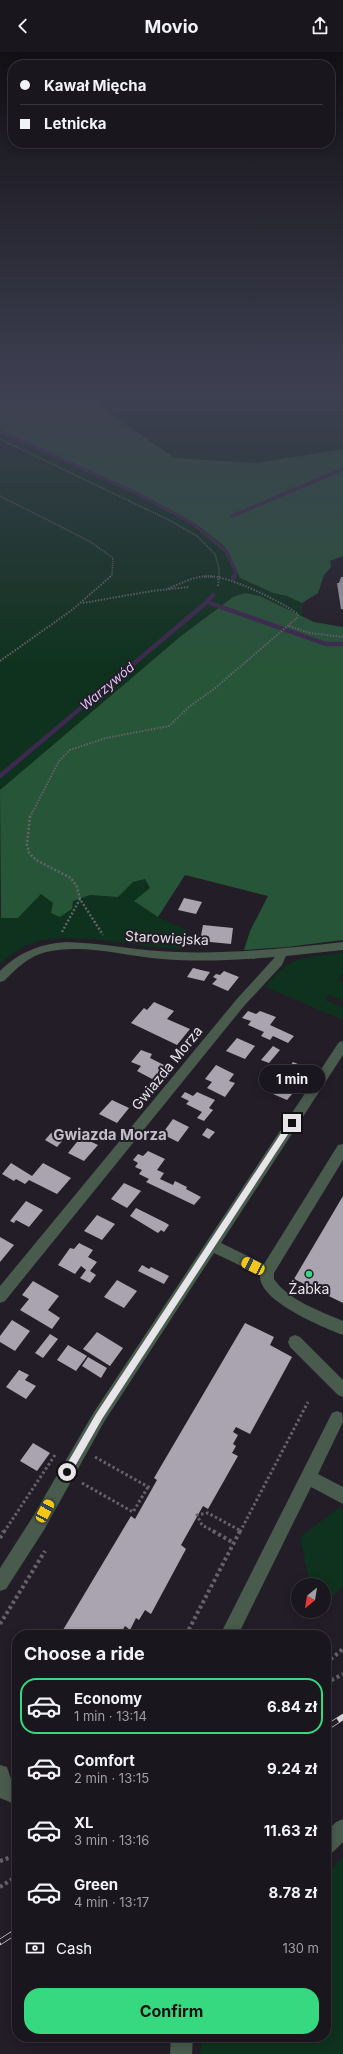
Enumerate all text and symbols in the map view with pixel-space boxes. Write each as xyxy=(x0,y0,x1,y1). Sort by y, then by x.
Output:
icon: back xyxy=(12,15,34,37)
icon: share xyxy=(309,15,331,37)
text: Movio xyxy=(144,16,199,37)
text: Kawał Mięcha xyxy=(44,76,146,95)
text: Letnicka xyxy=(44,114,107,133)
water label: Warzywód xyxy=(77,659,137,713)
street label: Starowiejska xyxy=(125,927,209,948)
street label: Gwiazda Morza xyxy=(128,1022,206,1113)
callout: 1 min xyxy=(259,1065,325,1093)
text: 1 min xyxy=(276,1071,308,1087)
route end xyxy=(283,1114,301,1132)
district label: Gwiazda Morza xyxy=(53,1125,167,1144)
car xyxy=(240,1255,266,1277)
marker: Żabka xyxy=(304,1269,314,1279)
place label: Żabka xyxy=(289,1280,329,1297)
route start xyxy=(58,1463,76,1481)
car xyxy=(34,1498,56,1524)
north arrow xyxy=(291,1578,331,1618)
map controls xyxy=(291,1578,331,1618)
text: Choose a ride xyxy=(24,1643,145,1664)
icon: car xyxy=(26,1688,62,1724)
text: Economy xyxy=(74,1689,142,1708)
text: 6.84 zł xyxy=(267,1697,317,1716)
text: 1 min · 13:14 xyxy=(74,1708,147,1724)
icon: car xyxy=(26,1750,62,1786)
text: Comfort xyxy=(74,1751,135,1770)
text: 9.24 zł xyxy=(267,1759,317,1778)
text: 2 min · 13:15 xyxy=(74,1770,149,1786)
icon: car xyxy=(26,1812,62,1848)
text: XL xyxy=(74,1813,94,1832)
text: 11.63 zł xyxy=(264,1821,317,1840)
text: 3 min · 13:16 xyxy=(74,1832,149,1848)
icon: car xyxy=(26,1874,62,1910)
text: Green xyxy=(74,1875,118,1894)
text: 8.78 zł xyxy=(268,1883,317,1902)
text: 4 min · 13:17 xyxy=(74,1894,149,1910)
icon: cash xyxy=(24,1937,46,1959)
text: Cash xyxy=(56,1939,92,1958)
text: 130 m xyxy=(282,1940,319,1956)
button: Confirm xyxy=(24,1988,319,2034)

